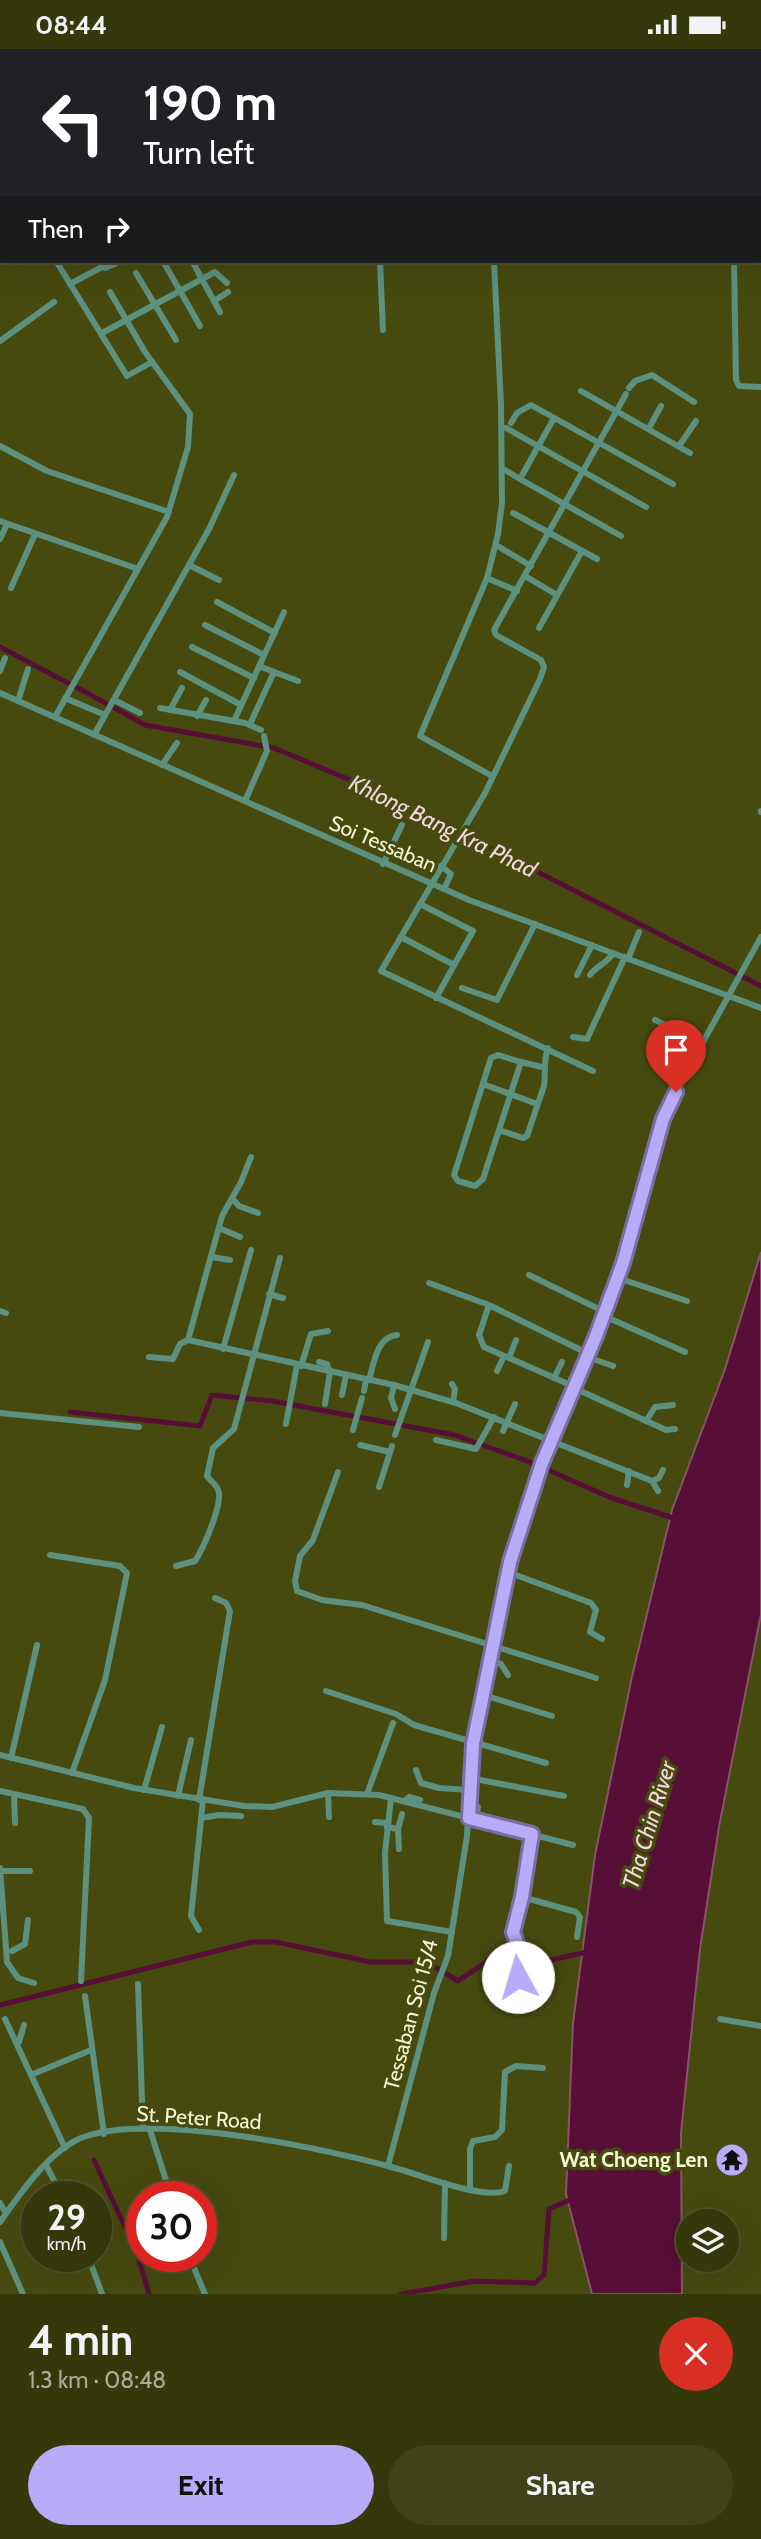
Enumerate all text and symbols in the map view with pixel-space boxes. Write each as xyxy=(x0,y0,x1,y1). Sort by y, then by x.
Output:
text: 08:44 xyxy=(35,9,107,41)
text: 190 m xyxy=(143,73,277,132)
icon: left xyxy=(28,77,119,168)
text: Turn left xyxy=(143,133,254,172)
icon: right xyxy=(98,210,136,248)
text: Then xyxy=(28,213,84,245)
water label: Khlong Bang Kra Phad xyxy=(345,768,542,884)
street label: Soi Tessaban xyxy=(326,810,441,877)
pin xyxy=(646,1020,706,1092)
icon: arrive xyxy=(657,1031,695,1069)
water label: Tha Chin River xyxy=(616,1757,682,1892)
street label: Tessaban Soi 15/4 xyxy=(378,1937,443,2093)
position arrow xyxy=(481,1940,555,2014)
street label: St. Peter Road xyxy=(136,2101,262,2134)
temple icon: Wat Choeng Len xyxy=(713,2141,751,2179)
place label: Wat Choeng Len xyxy=(560,2147,708,2172)
speed limit sign: 30 xyxy=(126,2181,217,2272)
text: 29 xyxy=(47,2196,86,2239)
map controls xyxy=(676,2209,739,2272)
button: layers xyxy=(676,2209,739,2272)
text: km/h xyxy=(47,2233,86,2255)
text: 4 min xyxy=(28,2314,133,2366)
button: close xyxy=(659,2317,733,2391)
text: 1.3 km · 08:48 xyxy=(28,2366,166,2394)
button: Exit xyxy=(28,2445,374,2525)
button: Share xyxy=(388,2445,733,2525)

